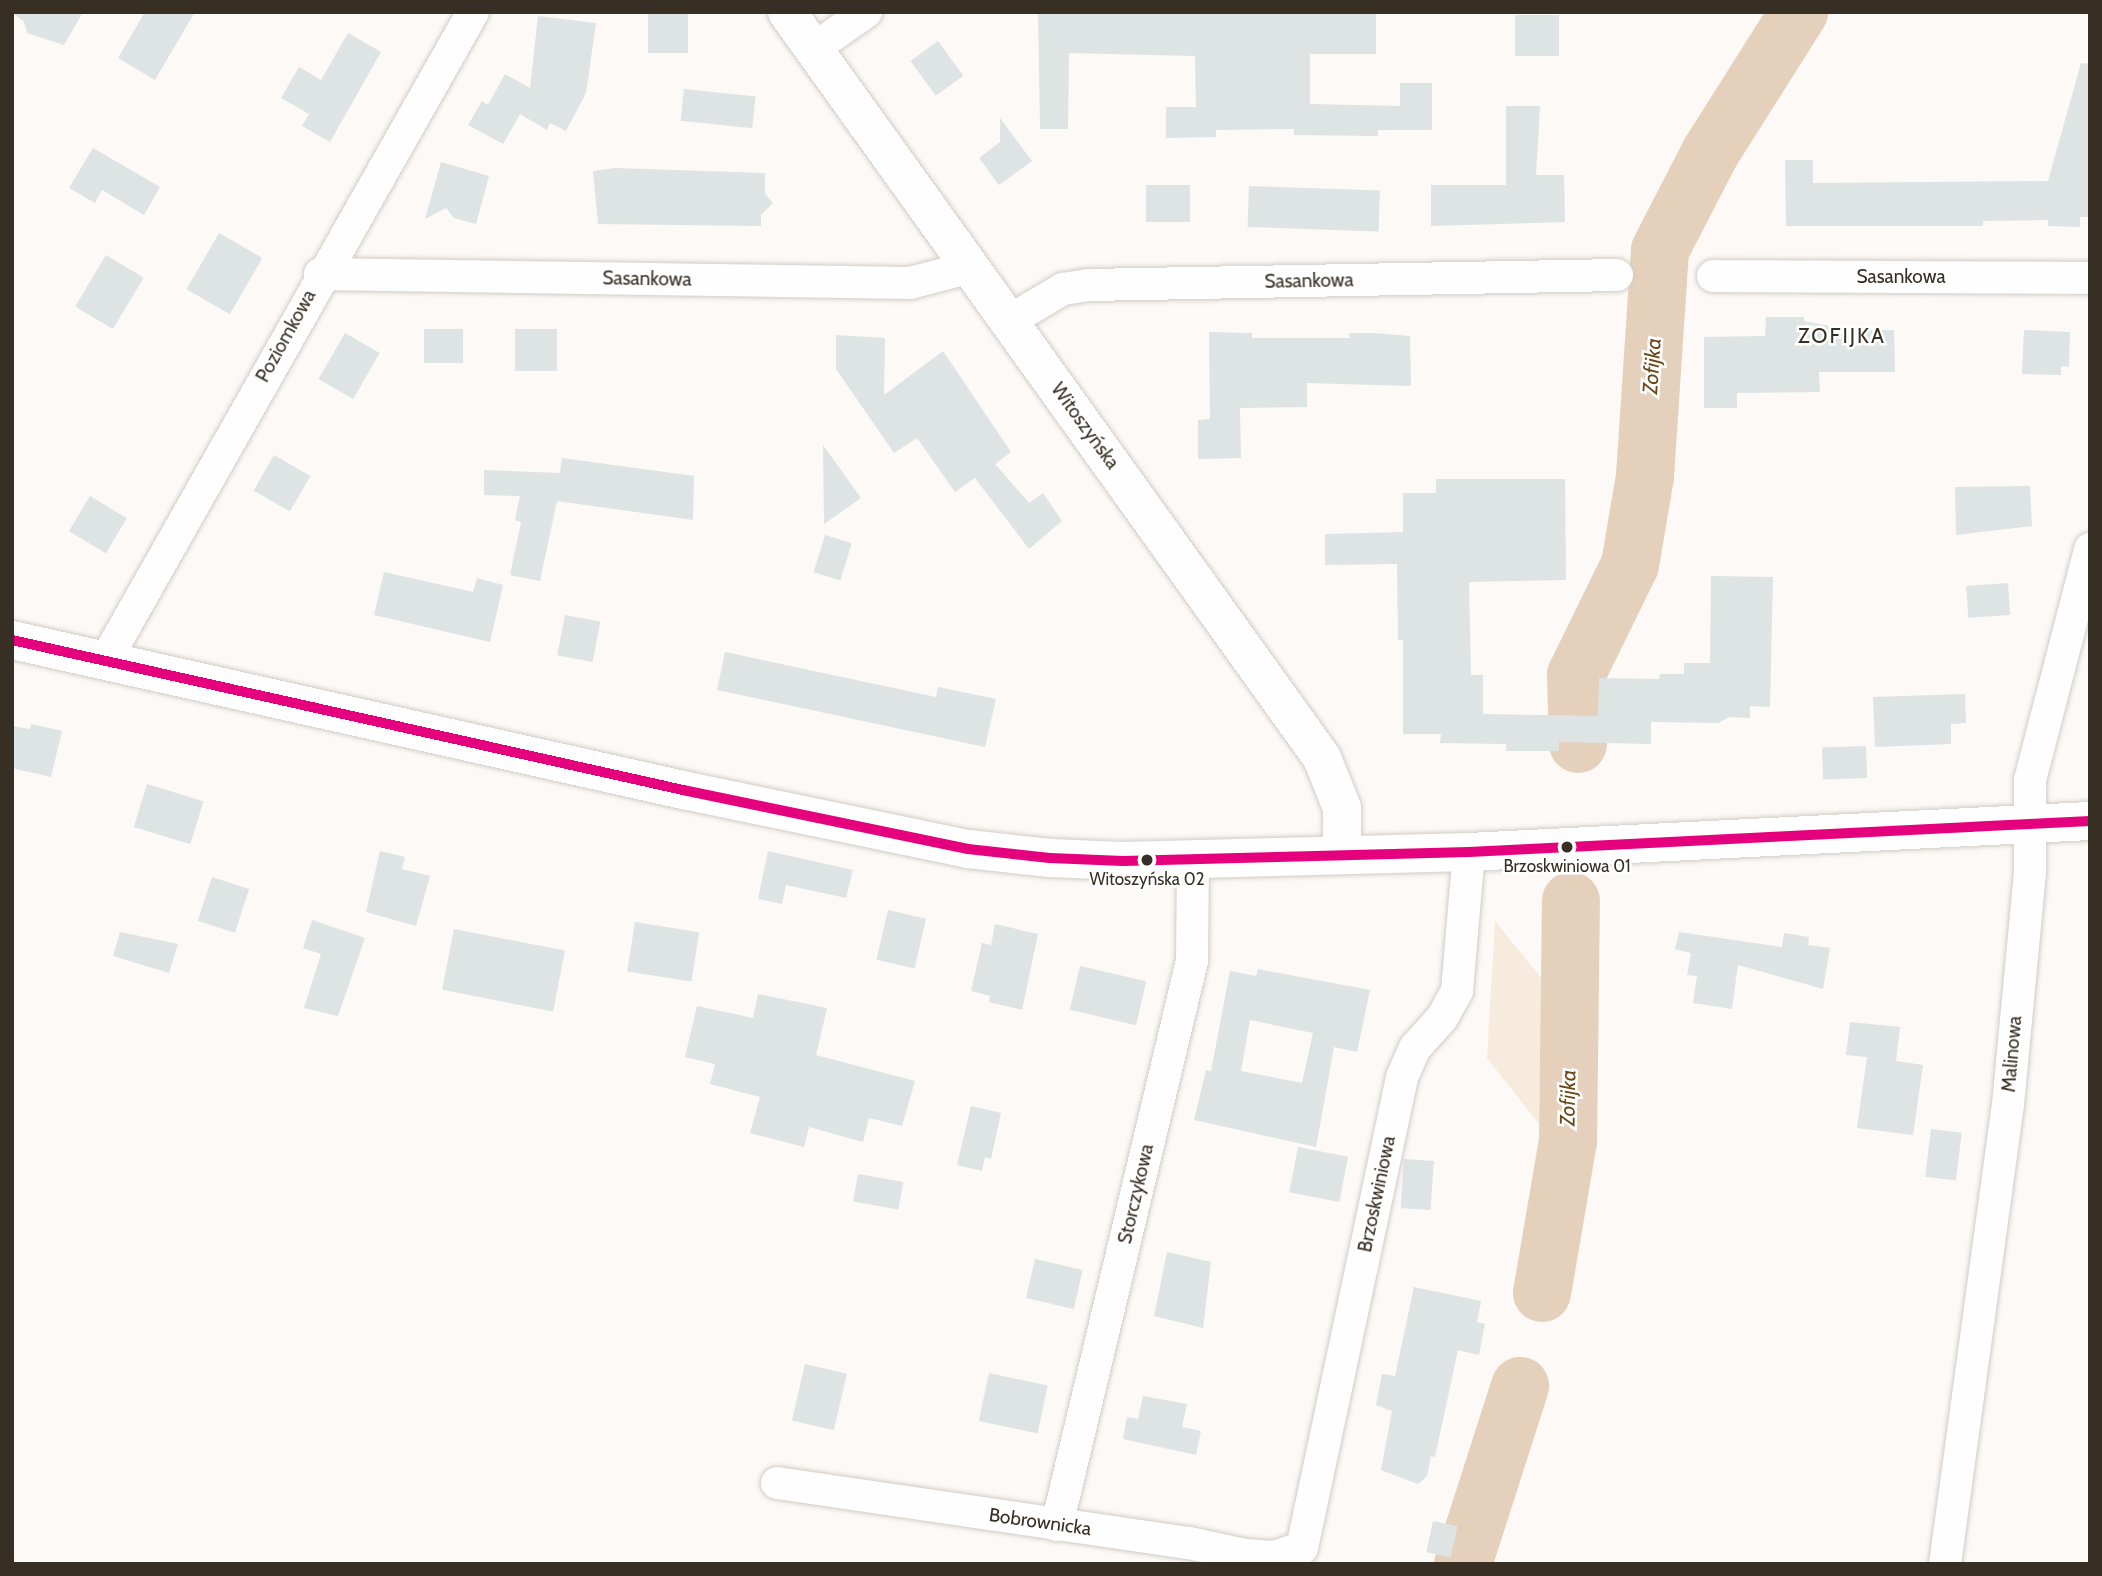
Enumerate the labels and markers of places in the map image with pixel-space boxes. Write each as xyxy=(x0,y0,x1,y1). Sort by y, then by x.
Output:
marker: Brzoskwiniowa 01 xyxy=(1560,840,1574,854)
marker: Witoszyńska 02 xyxy=(1140,853,1154,867)
place label: Brzoskwiniowa 01 xyxy=(1503,857,1631,877)
place label: Witoszyńska 02 xyxy=(1089,870,1205,890)

